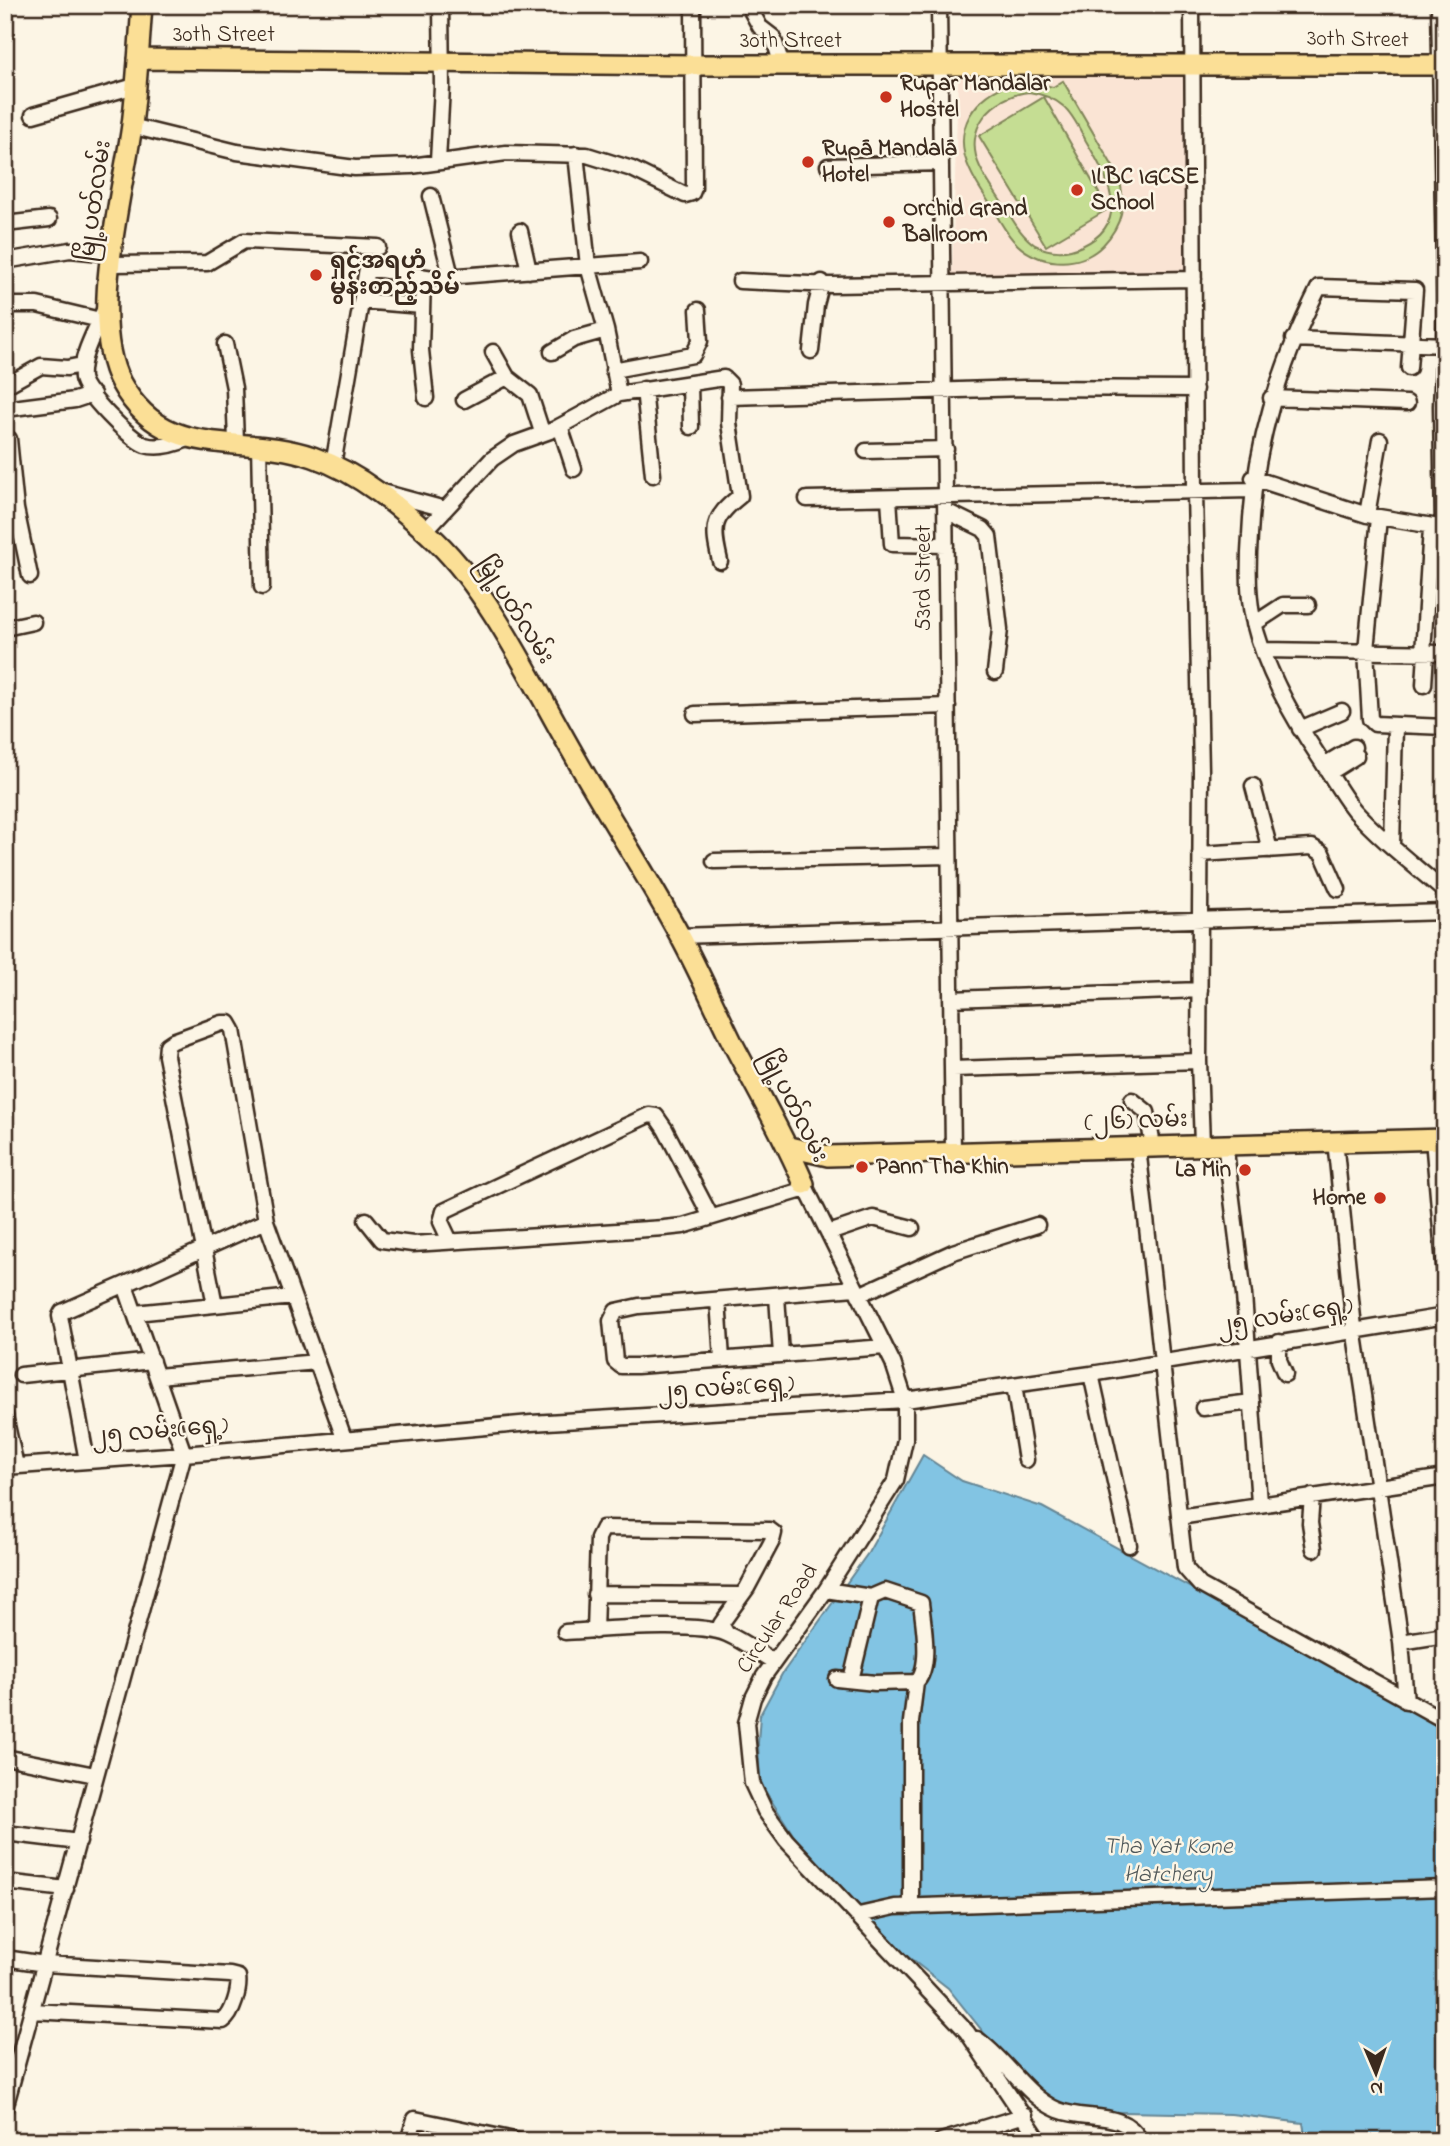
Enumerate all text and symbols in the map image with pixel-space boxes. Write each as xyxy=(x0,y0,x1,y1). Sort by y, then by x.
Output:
street label: 30th Street xyxy=(173,19,275,52)
street label: 30th Street xyxy=(1307,23,1409,57)
street label: 30th Street xyxy=(740,25,842,58)
place label: Rupar Mandalar Hostel xyxy=(900,68,1051,127)
marker: Rupar Mandalar Hostel xyxy=(878,89,894,105)
place label: Rupā Mandalā Hotel xyxy=(822,133,957,192)
street label: မြို့ပတ်လမ်း xyxy=(69,138,121,264)
marker: Rupā Mandalā Hotel xyxy=(800,154,816,170)
place label: ILBC IGCSE School xyxy=(1091,161,1199,220)
marker: ILBC IGCSE School xyxy=(1069,182,1085,198)
place label: Orchid Grand Ballroom xyxy=(902,193,1028,252)
marker: Orchid Grand Ballroom xyxy=(881,214,897,230)
place label: ရှင်အရဟံ မွန်းတည့်သိမ် xyxy=(330,244,460,305)
marker: ရှင်အရဟံ မွန်းတည့်သိမ် xyxy=(308,267,324,283)
street label: 53rd Street xyxy=(908,525,941,631)
street label: မြို့ပတ်လမ်း xyxy=(467,550,563,671)
street label: မြို့ပတ်လမ်း xyxy=(751,1044,837,1169)
street label: (၂၆) လမ်း xyxy=(1084,1102,1188,1140)
place label: Pann Tha Khin xyxy=(876,1151,1009,1184)
place label: La Min xyxy=(1175,1154,1231,1187)
marker: Pann Tha Khin xyxy=(854,1159,870,1175)
marker: La Min xyxy=(1237,1162,1253,1178)
place label: Home xyxy=(1313,1182,1367,1215)
marker: Home xyxy=(1372,1190,1388,1206)
street label: ၂၅ လမ်း(ရှေ့) xyxy=(1214,1288,1356,1344)
street label: ၂၅ လမ်း(ရှေ့) xyxy=(656,1366,796,1410)
street label: ၂၅ လမ်း(ရှေ့) xyxy=(90,1408,230,1454)
street label: Circular Road xyxy=(729,1557,827,1681)
water label: Tha Yat Kone Hatchery xyxy=(1104,1830,1234,1893)
north arrow xyxy=(1342,2038,1412,2108)
text: N xyxy=(1369,2074,1383,2101)

